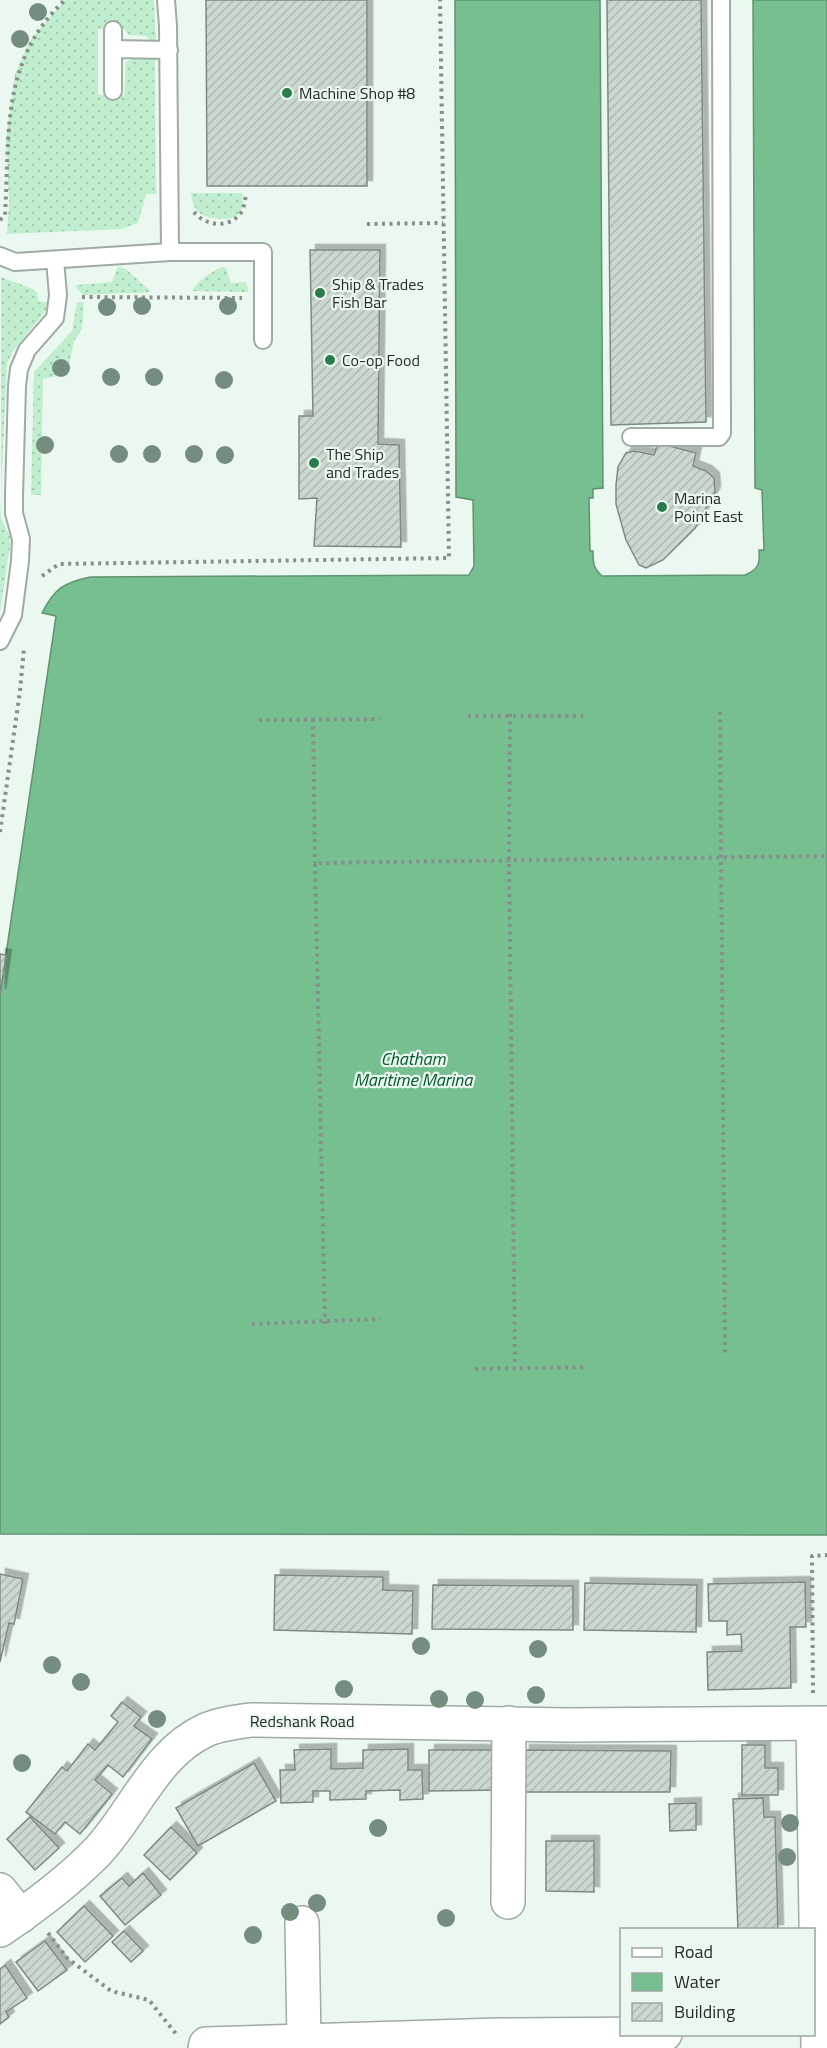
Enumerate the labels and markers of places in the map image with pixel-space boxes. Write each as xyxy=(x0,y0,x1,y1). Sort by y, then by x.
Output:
place label: Machine Shop #8 xyxy=(299,81,415,105)
marker: Machine Shop #8 xyxy=(280,86,294,100)
place label: Ship & Trades Fish Bar xyxy=(332,272,424,314)
marker: Ship & Trades Fish Bar xyxy=(313,286,327,300)
place label: Co-op Food xyxy=(342,348,420,372)
marker: Co-op Food xyxy=(323,353,337,367)
place label: The Ship and Trades xyxy=(326,442,399,484)
marker: The Ship and Trades xyxy=(307,456,321,470)
place label: Marina Point East xyxy=(674,486,743,528)
marker: Marina Point East xyxy=(655,500,669,514)

